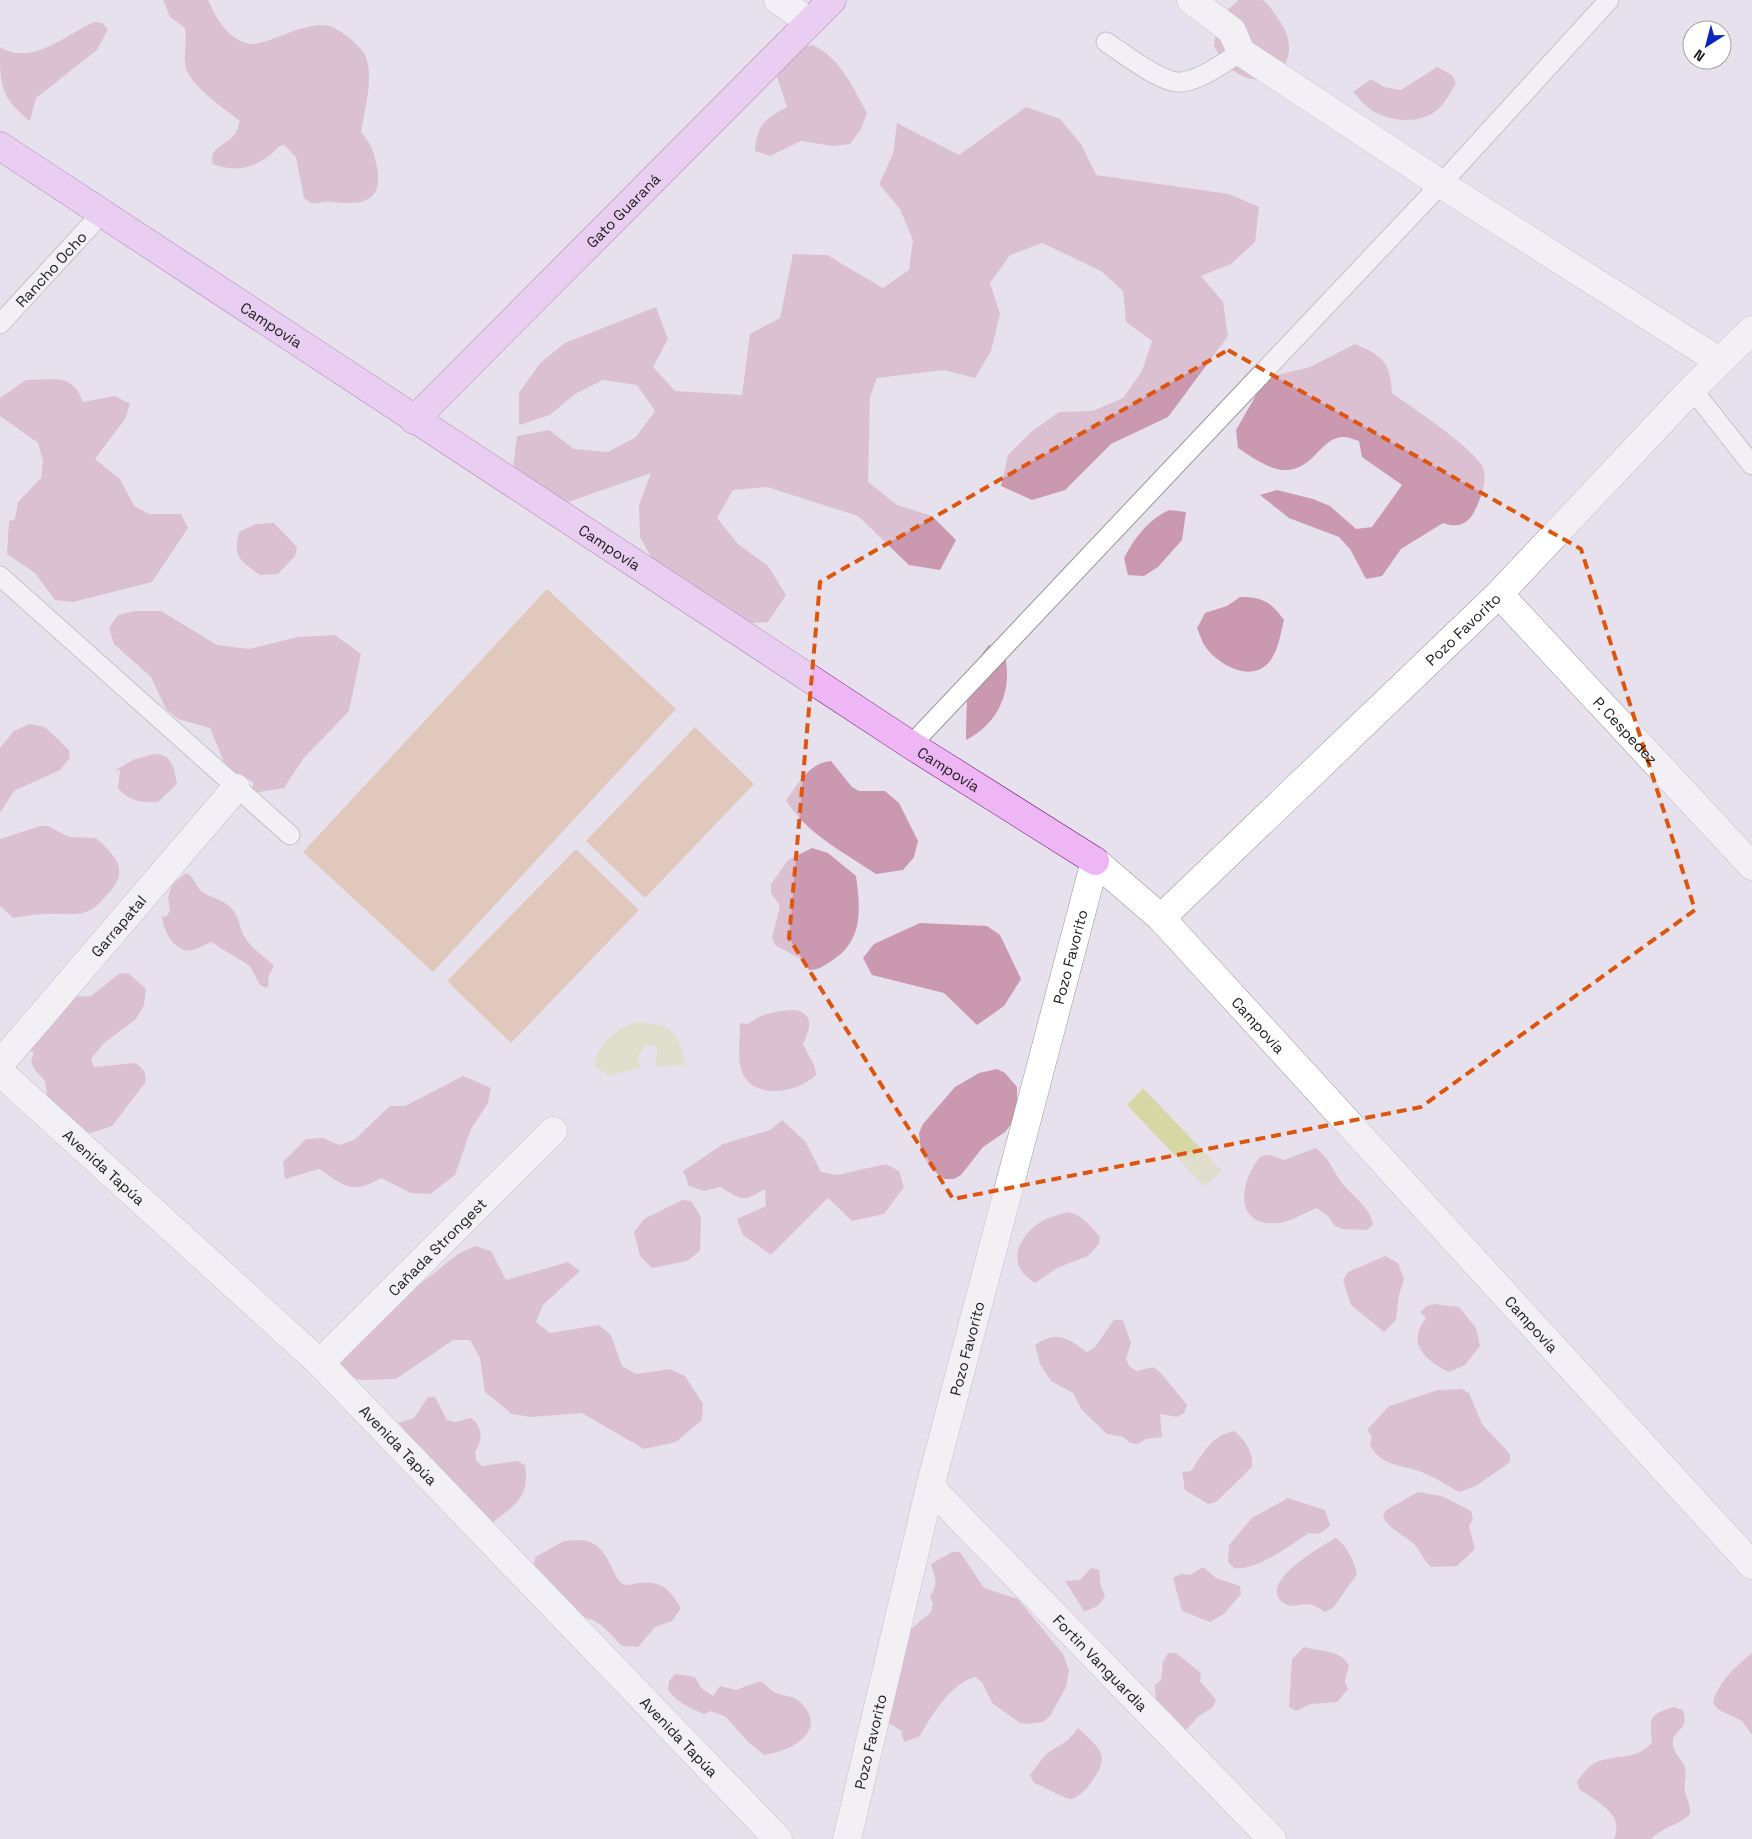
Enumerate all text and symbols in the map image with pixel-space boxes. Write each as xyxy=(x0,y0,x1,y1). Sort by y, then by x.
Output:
north arrow xyxy=(1682,20,1732,70)
text: N xyxy=(1690,45,1708,66)
street label: Gato Guaraná xyxy=(582,169,664,251)
street label: Rancho Ocho xyxy=(11,227,90,311)
street label: Campovía xyxy=(237,297,306,352)
street label: Campovía xyxy=(575,520,645,574)
street label: Pozo Favorito xyxy=(1421,588,1504,669)
street label: P. Cespedez xyxy=(1590,692,1662,768)
street label: Campovía xyxy=(914,742,984,796)
street label: Garrapatal xyxy=(87,891,150,960)
street label: Pozo Favorito xyxy=(1048,907,1091,1006)
street label: Campovía xyxy=(1228,993,1290,1057)
street label: Avenida Tapúa xyxy=(59,1125,150,1209)
street label: Cañada Strongest xyxy=(384,1193,490,1300)
street label: Campovía xyxy=(1501,1292,1563,1357)
street label: Pozo Favorito xyxy=(945,1299,988,1398)
street label: Avenida Tapúa xyxy=(356,1401,442,1489)
street label: Fortin Vanguardia xyxy=(1049,1610,1152,1715)
street label: Avenida Tapúa xyxy=(637,1692,723,1781)
street label: Pozo Favorito xyxy=(850,1692,890,1791)

